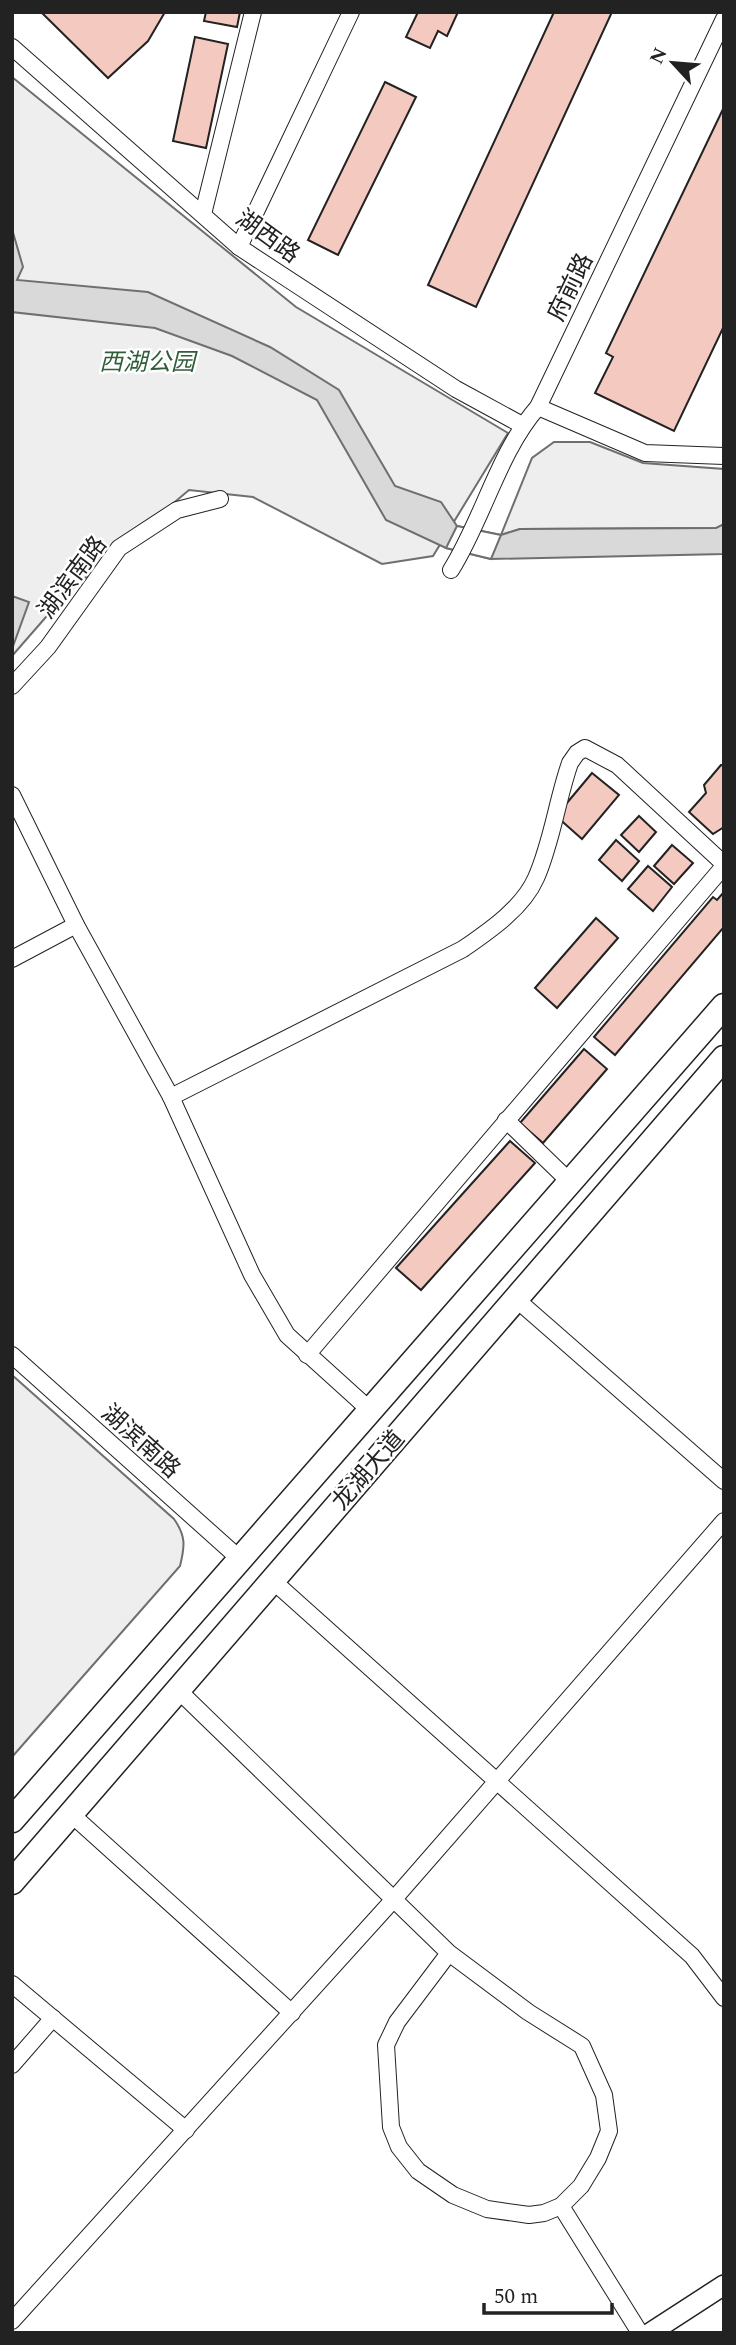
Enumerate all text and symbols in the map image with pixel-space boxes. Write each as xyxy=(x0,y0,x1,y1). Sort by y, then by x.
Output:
north arrow xyxy=(638,28,708,98)
text: N xyxy=(643,43,676,70)
street label: 湖西路 xyxy=(228,201,307,273)
street label: 府前路 xyxy=(539,247,603,328)
park label: 西湖公园 xyxy=(99,345,198,381)
street label: 湖滨南路 xyxy=(30,528,116,627)
street label: 湖滨南路 xyxy=(93,1396,188,1487)
street label: 龙湖大道 xyxy=(324,1423,414,1519)
scale bar xyxy=(484,2272,612,2316)
text: 50 m xyxy=(494,2281,538,2313)

